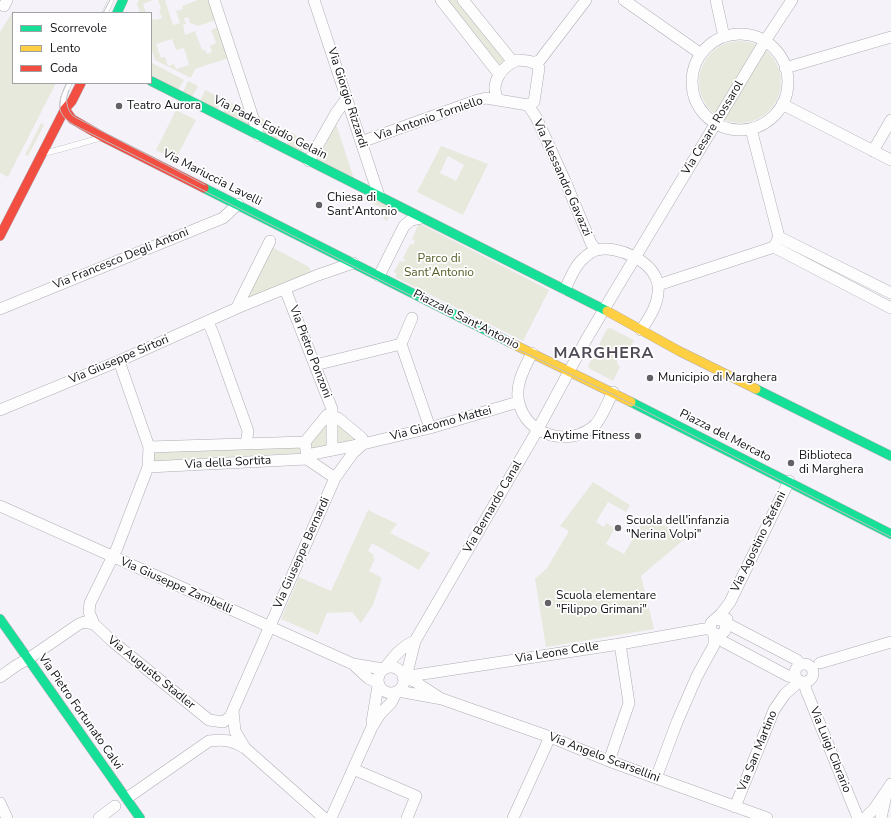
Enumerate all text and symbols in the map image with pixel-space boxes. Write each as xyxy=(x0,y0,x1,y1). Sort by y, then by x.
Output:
legend xyxy=(12,12,152,84)
text: Scorrevole xyxy=(50,20,107,36)
text: Lento xyxy=(50,40,80,56)
street label: Via Giorgio Rizzardi xyxy=(324,46,370,150)
text: Coda xyxy=(50,60,78,76)
street label: Via Cesare Rossarol xyxy=(679,78,747,178)
street label: Via Padre Egidio Gelain xyxy=(211,93,329,163)
street label: Via Antonio Torniello xyxy=(373,94,485,144)
place label: Teatro Aurora xyxy=(127,99,201,113)
marker: Teatro Aurora xyxy=(114,101,124,111)
street label: Via Alessandro Gavazzi xyxy=(530,117,594,239)
street label: Via Mariuccia Lavelli xyxy=(160,147,264,209)
place label: Chiesa di Sant'Antonio xyxy=(327,191,397,219)
marker: Chiesa di Sant'Antonio xyxy=(314,200,324,210)
street label: Via Francesco Degli Antoni xyxy=(51,225,191,293)
park label: Parco di Sant'Antonio xyxy=(404,252,474,280)
street label: Piazzale Sant'Antonio xyxy=(411,287,521,353)
street label: Via Pietro Ponzoni xyxy=(286,304,334,400)
street label: Via Giuseppe Sirtori xyxy=(67,332,171,388)
district label: MARGHERA xyxy=(553,344,655,364)
place label: Municipio di Marghera xyxy=(658,371,777,385)
marker: Municipio di Marghera xyxy=(645,373,655,383)
street label: Via Giacomo Mattei xyxy=(389,404,493,444)
street label: Piazza del Mercato xyxy=(677,407,773,465)
place label: Anytime Fitness xyxy=(543,429,630,443)
marker: Anytime Fitness xyxy=(633,431,643,441)
place label: Biblioteca di Marghera xyxy=(799,449,864,477)
street label: Via della Sortita xyxy=(184,454,272,472)
street label: Via Bernardo Canal xyxy=(461,458,525,556)
marker: Biblioteca di Marghera xyxy=(786,458,796,468)
street label: Via Agostino Stefani xyxy=(728,489,790,595)
street label: Via Giuseppe Bernardi xyxy=(271,495,333,611)
place label: Scuola dell'infanzia "Nerina Volpi" xyxy=(626,514,729,542)
marker: Scuola dell'infanzia "Nerina Volpi" xyxy=(613,523,623,533)
street label: Via Giuseppe Zambelli xyxy=(118,555,234,617)
place label: Scuola elementare "Filippo Grimani" xyxy=(556,589,656,617)
marker: Scuola elementare "Filippo Grimani" xyxy=(543,598,553,608)
street label: Via Augusto Stadler xyxy=(104,633,198,713)
street label: Via Leone Colle xyxy=(514,639,600,667)
street label: Via Pietro Fortunato Calvi xyxy=(35,651,125,773)
street label: Via Luigi Cibrario xyxy=(806,705,854,795)
street label: Via San Martino xyxy=(735,709,781,793)
street label: Via Angelo Scarsellini xyxy=(546,730,662,786)

